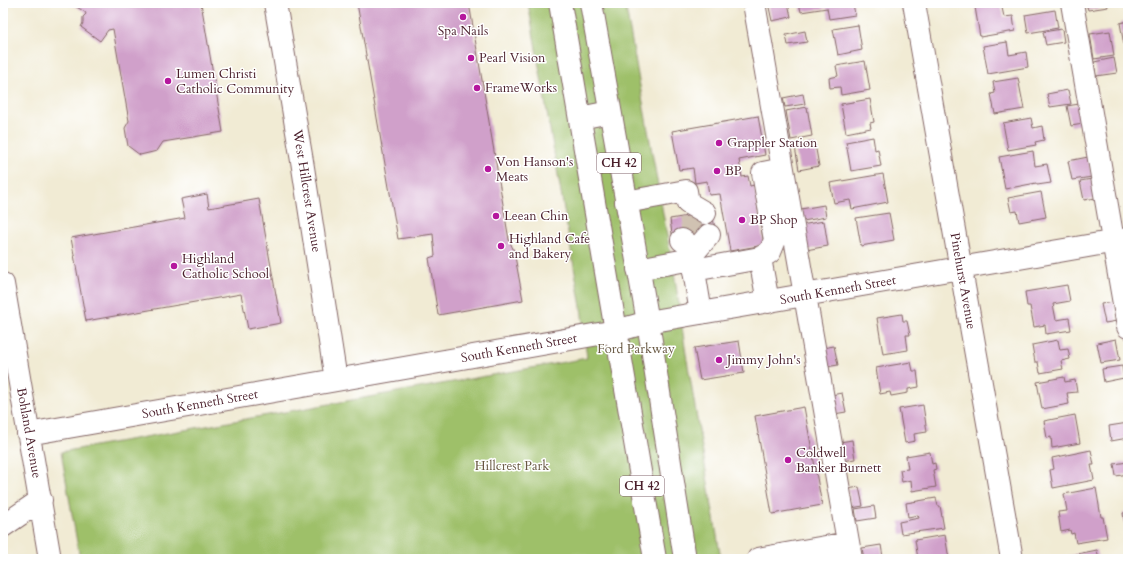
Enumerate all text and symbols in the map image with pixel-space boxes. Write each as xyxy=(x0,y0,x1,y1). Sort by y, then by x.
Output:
marker: Spa Nails xyxy=(458,12,468,22)
place label: Spa Nails xyxy=(438,22,488,40)
place label: Pearl Vision xyxy=(479,49,546,67)
marker: Pearl Vision xyxy=(466,53,476,63)
place label: Lumen Christi Catholic Community xyxy=(176,65,294,98)
marker: Lumen Christi Catholic Community xyxy=(163,76,173,86)
place label: FrameWorks xyxy=(485,79,557,97)
marker: FrameWorks xyxy=(472,83,482,93)
street label: West Hillcrest Avenue xyxy=(288,127,326,254)
place label: Grappler Station xyxy=(727,134,818,152)
marker: Grappler Station xyxy=(714,138,724,148)
place label: Von Hanson's Meats xyxy=(496,153,573,186)
road number: CH 42 xyxy=(597,153,641,173)
place label: BP xyxy=(725,162,742,180)
marker: Von Hanson's Meats xyxy=(483,164,493,174)
marker: BP xyxy=(712,166,722,176)
place label: Leean Chin xyxy=(504,207,569,225)
marker: Leean Chin xyxy=(491,211,501,221)
place label: BP Shop xyxy=(750,211,798,229)
marker: BP Shop xyxy=(737,215,747,225)
place label: Highland Cafe and Bakery xyxy=(509,230,590,263)
street label: Pinehurst Avenue xyxy=(946,231,980,331)
marker: Highland Cafe and Bakery xyxy=(496,241,506,251)
place label: Highland Catholic School xyxy=(182,250,270,283)
marker: Highland Catholic School xyxy=(169,261,179,271)
street label: South Kenneth Street xyxy=(778,271,898,309)
street label: South Kenneth Street xyxy=(459,329,579,367)
park label: Ford Parkway xyxy=(597,340,675,358)
place label: Jimmy John's xyxy=(725,351,801,369)
marker: Jimmy John's xyxy=(714,355,724,365)
street label: South Kenneth Street xyxy=(140,385,260,423)
street label: Bohland Avenue xyxy=(12,386,46,480)
place label: Coldwell Banker Burnett xyxy=(796,444,881,477)
marker: Coldwell Banker Burnett xyxy=(783,455,793,465)
park label: Hillcrest Park xyxy=(475,457,549,475)
road number: CH 42 xyxy=(620,476,664,496)

